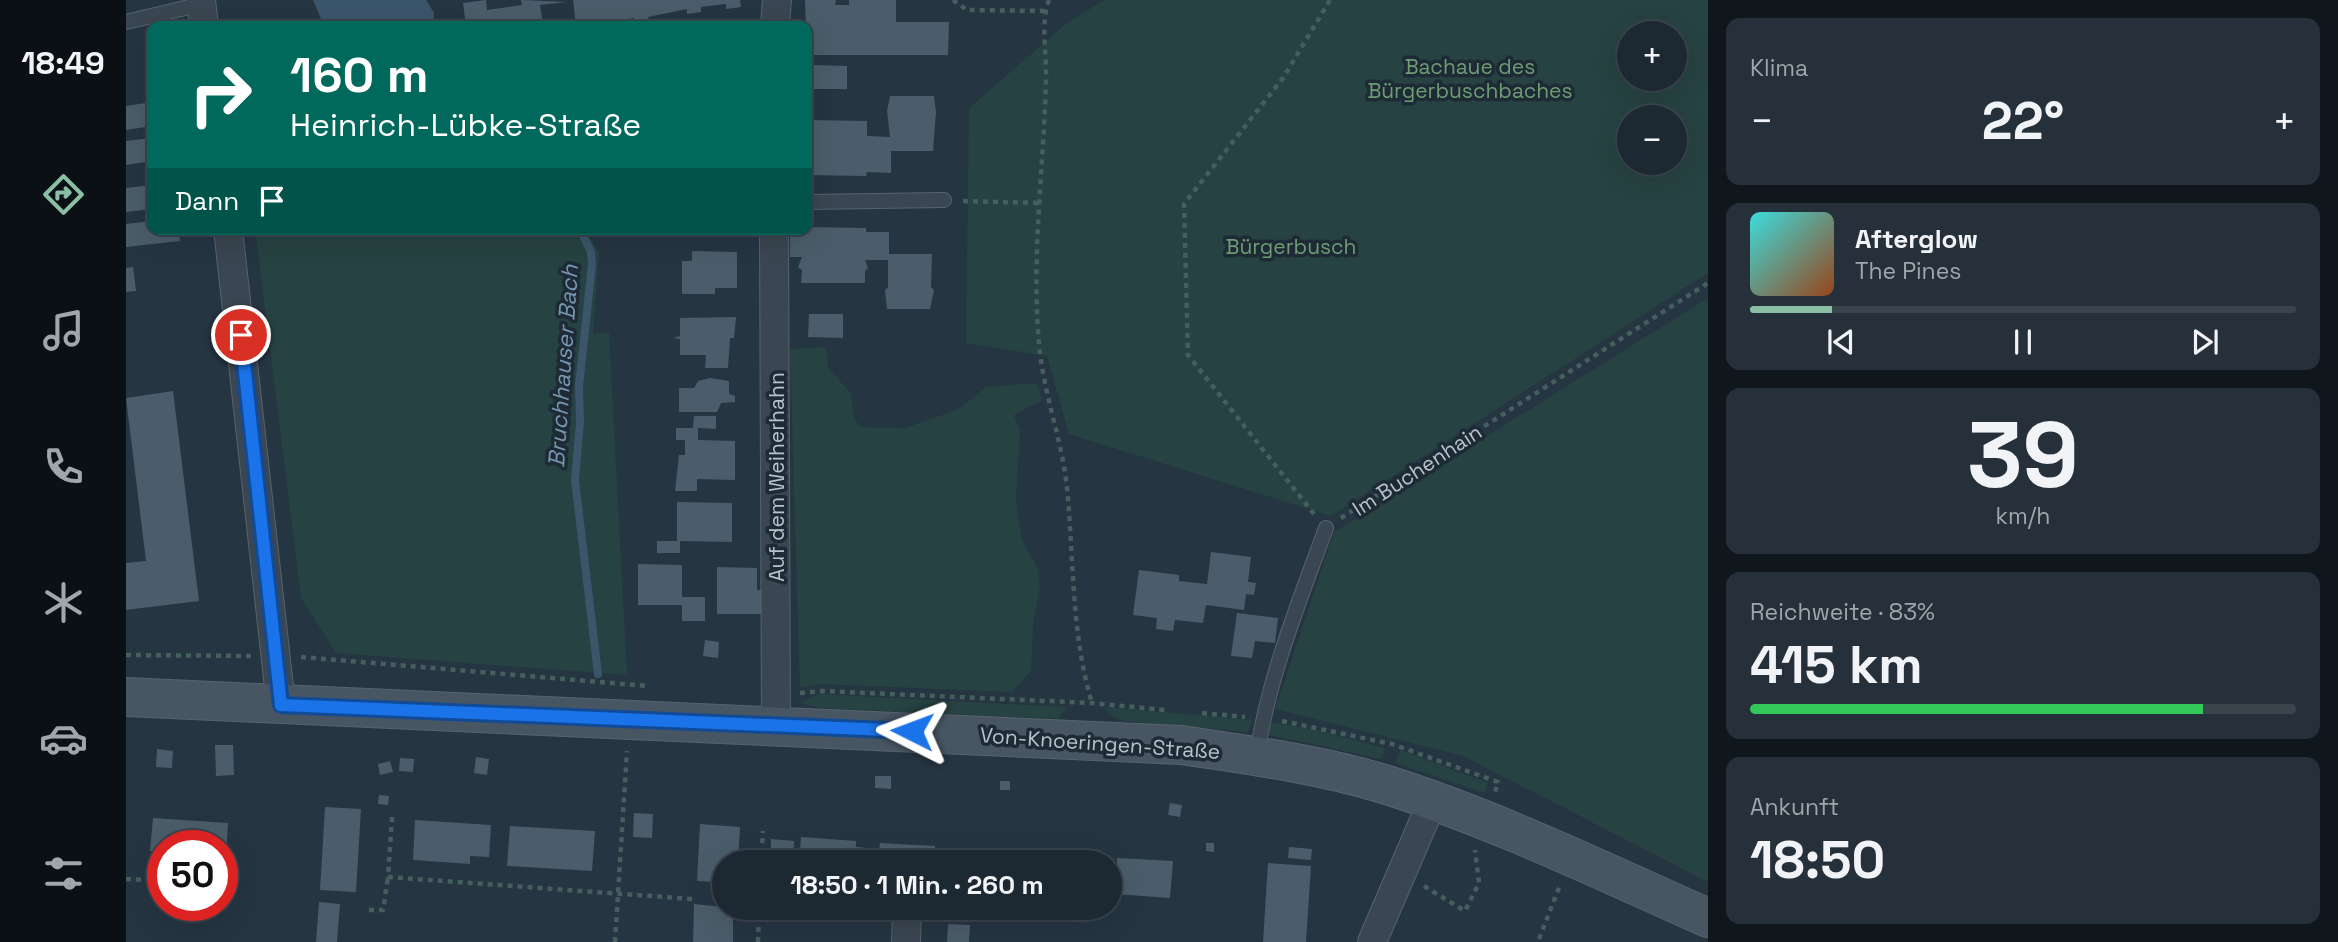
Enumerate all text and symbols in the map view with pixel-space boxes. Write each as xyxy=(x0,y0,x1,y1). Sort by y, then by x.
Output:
map controls xyxy=(1617,21,1687,175)
button: + xyxy=(1617,21,1687,91)
text: 18:49 xyxy=(21,43,105,83)
text: 160 m xyxy=(290,44,428,106)
icon: right xyxy=(175,49,266,140)
park label: Bachaue des Bürgerbuschbaches xyxy=(1367,53,1573,104)
text: Klima xyxy=(1750,53,1808,83)
text: 22° xyxy=(1982,88,2064,154)
text: − xyxy=(1750,97,1774,145)
text: + xyxy=(2272,97,2296,145)
text: Heinrich-Lübke-Straße xyxy=(290,105,641,145)
button: − xyxy=(1617,105,1687,175)
icon: directions xyxy=(39,170,88,219)
icon: arrive xyxy=(253,182,291,220)
text: Dann xyxy=(175,184,239,218)
text: Afterglow xyxy=(1855,222,1978,256)
park label: Bürgerbusch xyxy=(1226,233,1356,260)
text: The Pines xyxy=(1855,256,1961,286)
water label: Bruchhauser Bach xyxy=(541,263,585,468)
pin xyxy=(211,305,271,365)
icon: music xyxy=(39,306,88,355)
icon: arrive xyxy=(222,316,260,354)
icon: previous xyxy=(1822,323,1860,361)
icon: pause xyxy=(2004,323,2042,361)
icon: next xyxy=(2186,323,2224,361)
street label: Auf dem Weiherhahn xyxy=(763,372,790,582)
text: 39 xyxy=(1967,397,2079,514)
street label: Im Buchenhain xyxy=(1347,418,1487,522)
icon: phone xyxy=(39,442,88,491)
text: km/h xyxy=(1996,501,2050,531)
icon: climate xyxy=(39,578,88,627)
text: Reichweite · 83% xyxy=(1750,597,1935,627)
text: 415 km xyxy=(1750,632,1923,698)
position arrow xyxy=(875,694,949,768)
icon: car xyxy=(39,714,88,763)
street label: Von-Knoeringen-Straße xyxy=(979,721,1221,765)
text: Ankunft xyxy=(1750,792,1839,822)
text: 18:50 xyxy=(1750,827,1885,893)
speed limit sign: 50 xyxy=(147,830,238,921)
icon: filters xyxy=(39,849,88,898)
text: 18:50 · 1 Min. · 260 m xyxy=(790,868,1044,902)

